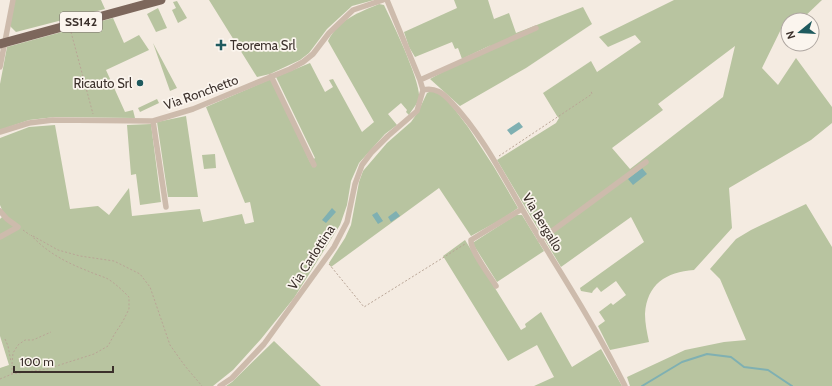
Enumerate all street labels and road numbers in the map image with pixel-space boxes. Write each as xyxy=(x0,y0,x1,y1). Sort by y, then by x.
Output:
road number: SS142 xyxy=(60,12,102,32)
street label: Via Ronchetto xyxy=(162,71,240,113)
street label: Via Bergallo xyxy=(519,190,567,254)
street label: Via Carlottina xyxy=(284,221,338,292)

